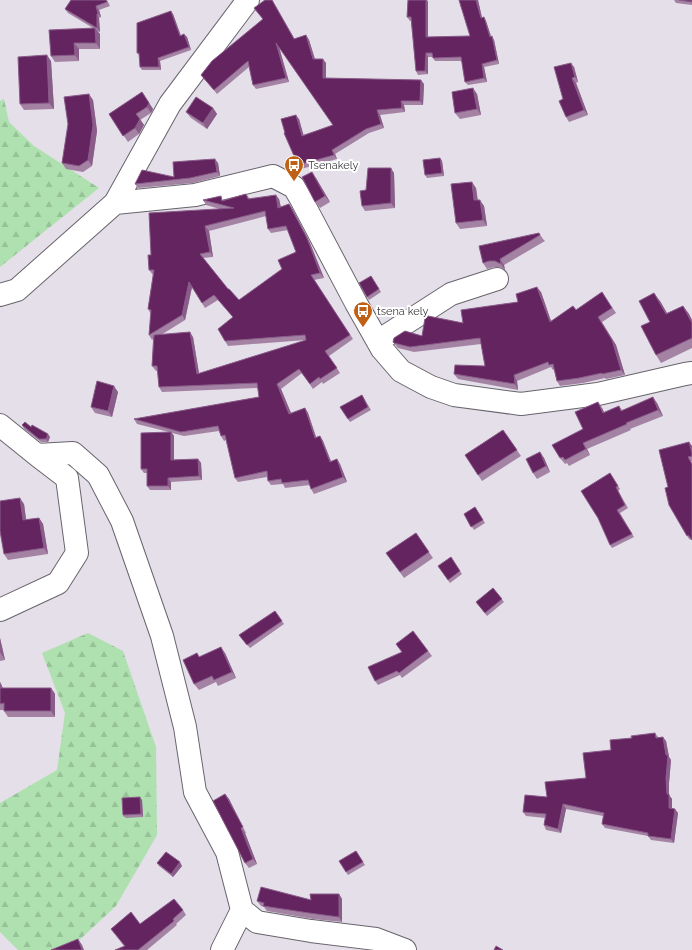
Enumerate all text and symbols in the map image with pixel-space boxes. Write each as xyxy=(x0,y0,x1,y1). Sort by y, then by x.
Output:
bus stop icon: Tsenakely xyxy=(283,154,305,182)
place label: Tsenakely xyxy=(308,159,359,172)
bus stop icon: tsena kely xyxy=(352,300,374,328)
place label: tsena kely xyxy=(377,305,428,318)

